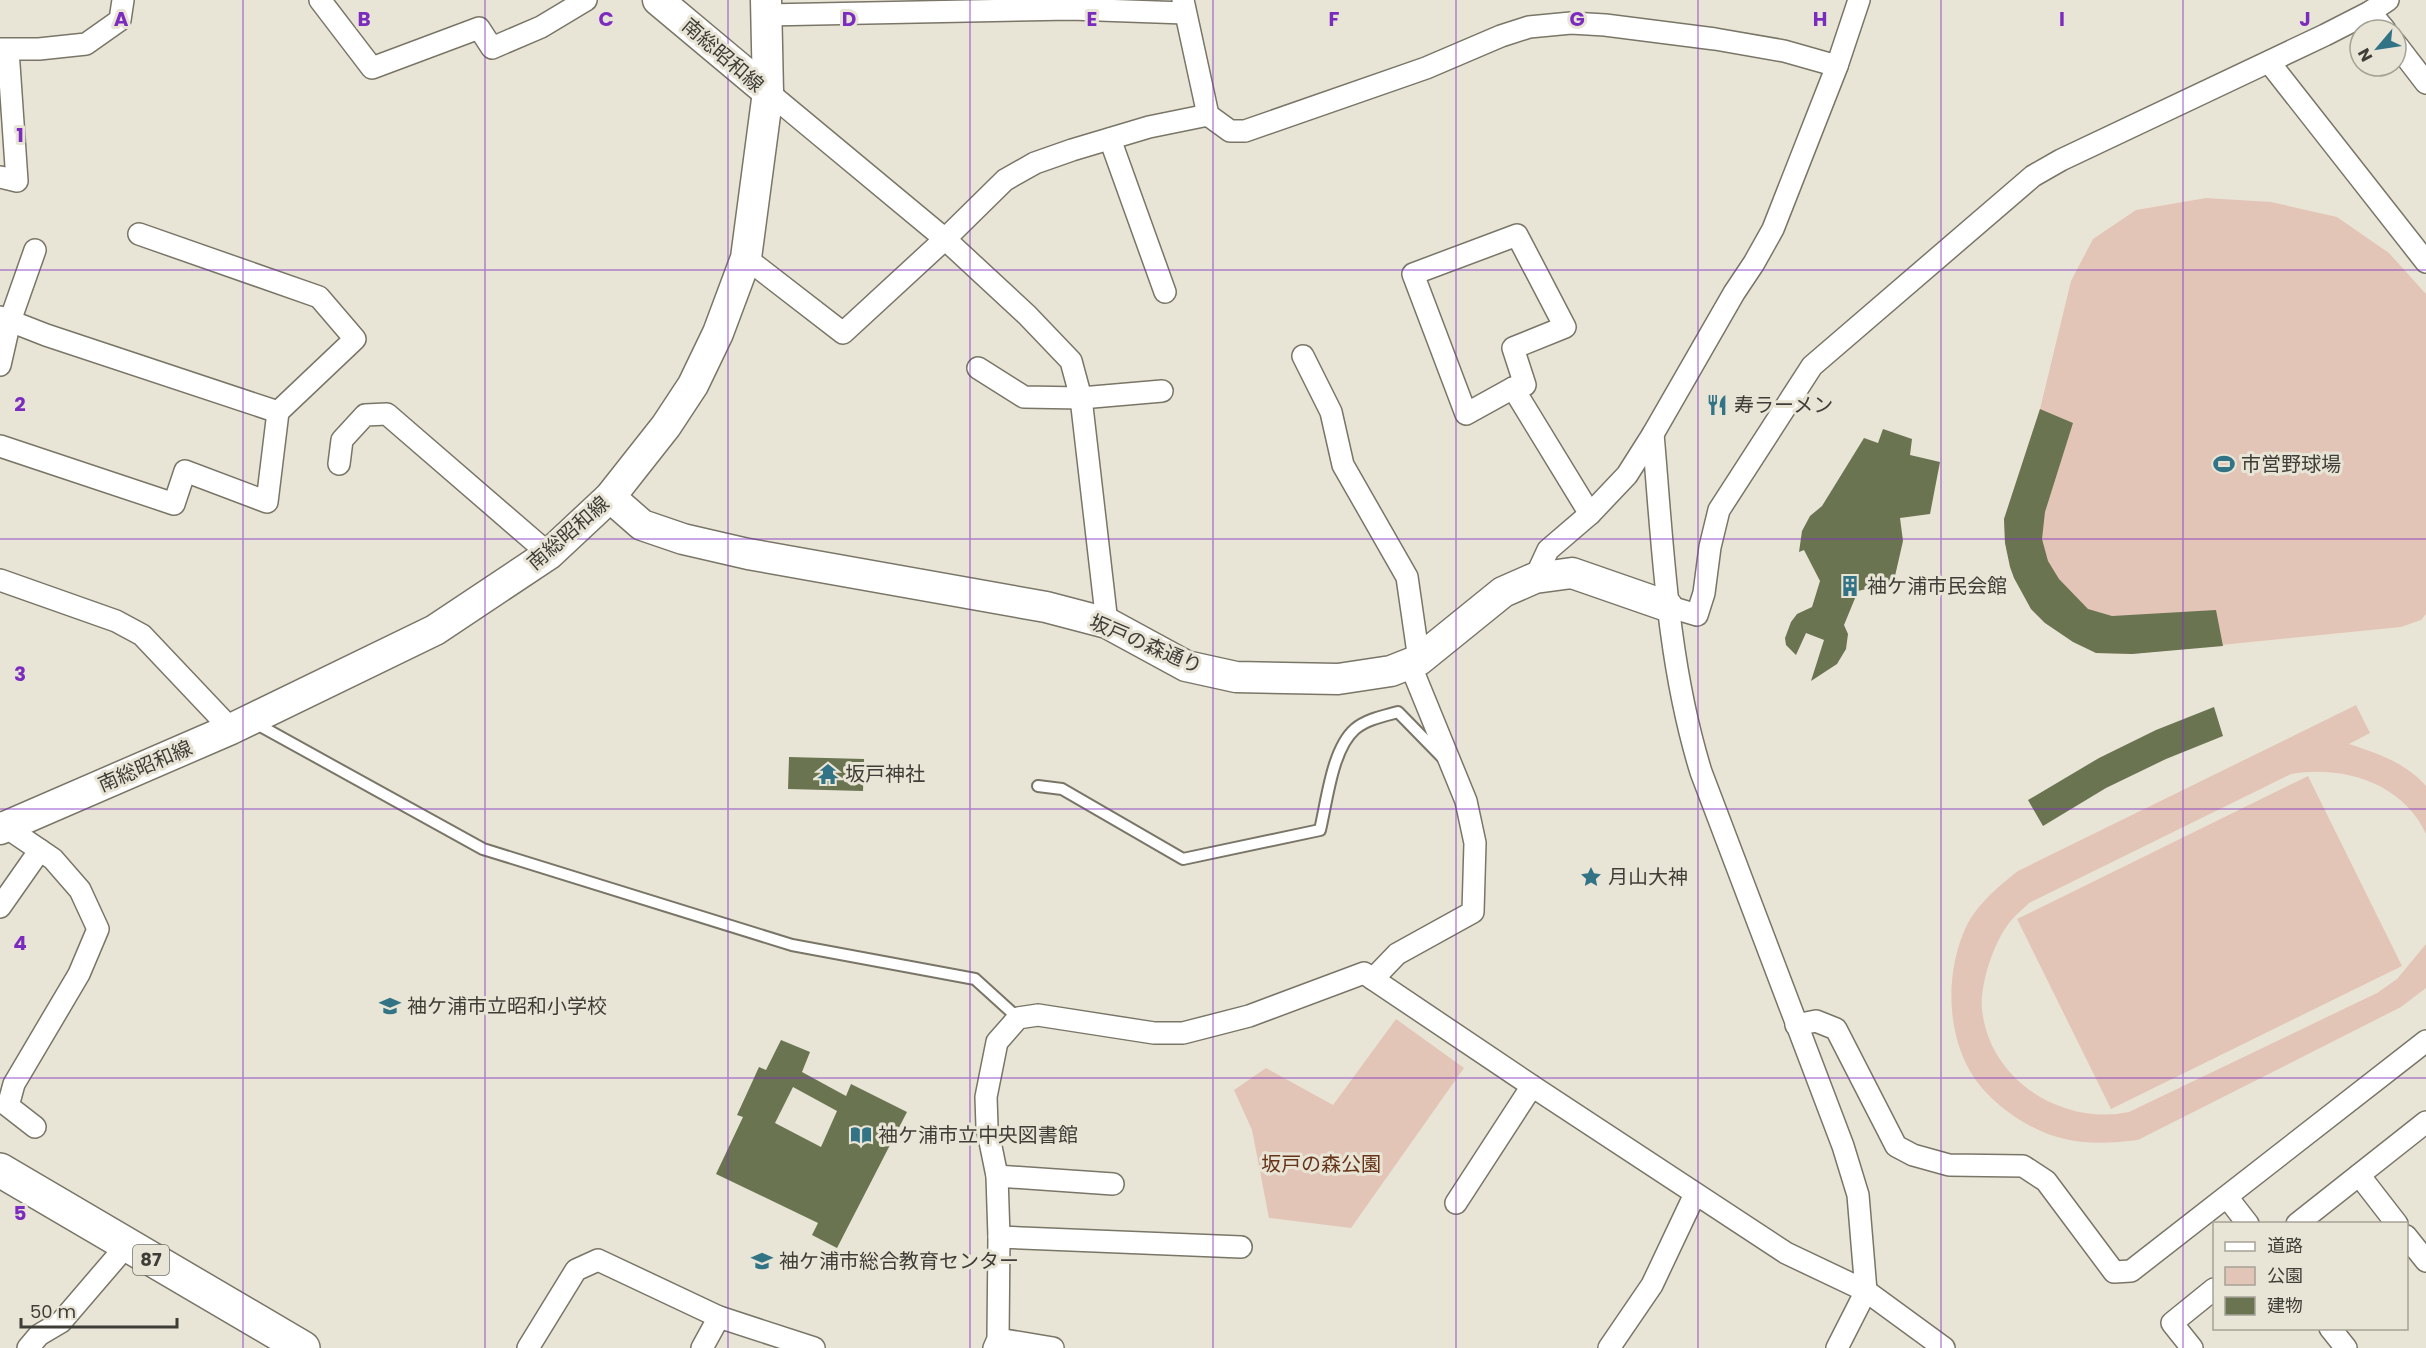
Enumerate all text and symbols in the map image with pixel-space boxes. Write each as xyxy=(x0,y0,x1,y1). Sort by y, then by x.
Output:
text: A xyxy=(114,5,129,33)
text: B xyxy=(357,5,371,33)
text: C xyxy=(598,5,614,33)
text: D xyxy=(842,5,856,33)
text: E xyxy=(1087,5,1097,33)
text: F xyxy=(1329,5,1340,33)
text: G xyxy=(1569,5,1585,33)
text: H xyxy=(1813,5,1827,33)
text: I xyxy=(2059,5,2065,33)
text: J xyxy=(2299,5,2311,33)
street label: 南総昭和線 xyxy=(676,12,770,98)
north arrow xyxy=(2348,18,2408,78)
text: N xyxy=(2352,44,2378,66)
text: 1 xyxy=(16,121,24,149)
text: 2 xyxy=(14,390,26,418)
place label: 寿ラーメン xyxy=(1734,391,1833,419)
restaurant icon: 寿ラーメン xyxy=(1705,393,1729,417)
place label: 市営野球場 xyxy=(2241,450,2341,478)
sports icon: 市営野球場 xyxy=(2212,452,2236,476)
street label: 南総昭和線 xyxy=(521,490,615,576)
place label: 袖ケ浦市民会館 xyxy=(1867,572,2007,600)
building icon: 袖ケ浦市民会館 xyxy=(1838,574,1862,598)
street label: 坂戸の森通り xyxy=(1085,608,1207,680)
text: 3 xyxy=(14,660,26,688)
street label: 南総昭和線 xyxy=(94,734,196,798)
place label: 坂戸神社 xyxy=(845,760,925,788)
temple icon: 坂戸神社 xyxy=(816,762,840,786)
place label: 月山大神 xyxy=(1608,863,1688,891)
place icon: 月山大神 xyxy=(1579,865,1603,889)
text: 4 xyxy=(13,929,27,957)
place label: 袖ケ浦市立昭和小学校 xyxy=(407,992,607,1020)
school or university icon: 袖ケ浦市立昭和小学校 xyxy=(378,994,402,1018)
place label: 袖ケ浦市立中央図書館 xyxy=(878,1121,1078,1149)
library icon: 袖ケ浦市立中央図書館 xyxy=(849,1123,873,1147)
park label: 坂戸の森公園 xyxy=(1261,1150,1381,1178)
text: 5 xyxy=(14,1199,27,1227)
legend xyxy=(2213,1222,2408,1330)
text: 道路 xyxy=(2267,1233,2303,1258)
road number: 87 xyxy=(133,1245,169,1275)
place label: 袖ケ浦市総合教育センター xyxy=(779,1247,1019,1275)
school or university icon: 袖ケ浦市総合教育センター xyxy=(750,1249,774,1273)
text: 公園 xyxy=(2267,1263,2303,1288)
scale bar xyxy=(21,1291,177,1329)
text: 建物 xyxy=(2267,1293,2303,1318)
text: 50 m xyxy=(30,1299,76,1324)

